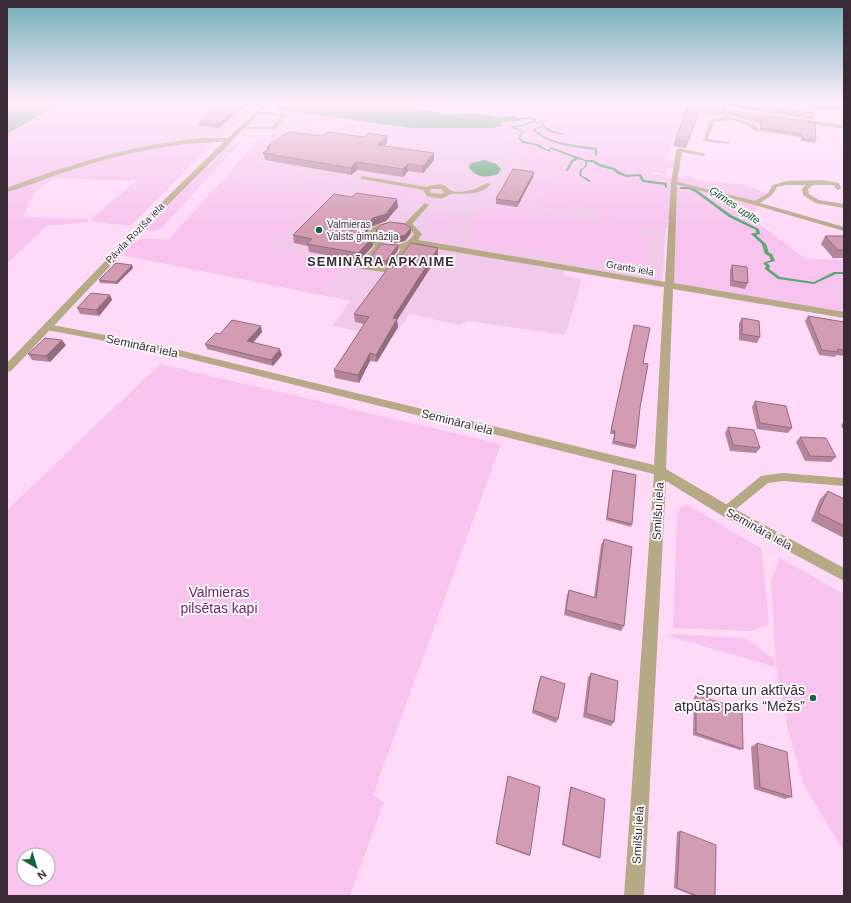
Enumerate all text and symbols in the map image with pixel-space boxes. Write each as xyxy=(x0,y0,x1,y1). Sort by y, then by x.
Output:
water label: Ģīmes upīte xyxy=(707,184,763,226)
street label: Pāvila Rozīša iela xyxy=(103,200,167,265)
place label: Valmieras Valsts ģimnāzija xyxy=(327,219,399,242)
marker: Valmieras Valsts ģimnāzija xyxy=(314,225,324,235)
district label: SEMINĀRA APKAIME xyxy=(307,254,455,269)
street label: Grants iela xyxy=(605,258,655,278)
street label: Semināra iela xyxy=(105,332,180,361)
street label: Semināra iela xyxy=(420,406,495,438)
street label: Smilšu iela xyxy=(649,481,667,540)
street label: Semināra iela xyxy=(724,505,795,553)
park label: Valmieras pilsētas kapi xyxy=(180,584,258,616)
place label: Sporta un aktīvās atpūtas parks “Mežs” xyxy=(674,682,805,714)
marker: Sporta un aktīvās atpūtas parks “Mežs” xyxy=(808,693,818,703)
street label: Smilšu iela xyxy=(629,805,647,864)
north arrow xyxy=(16,847,56,887)
text: N xyxy=(35,868,49,882)

